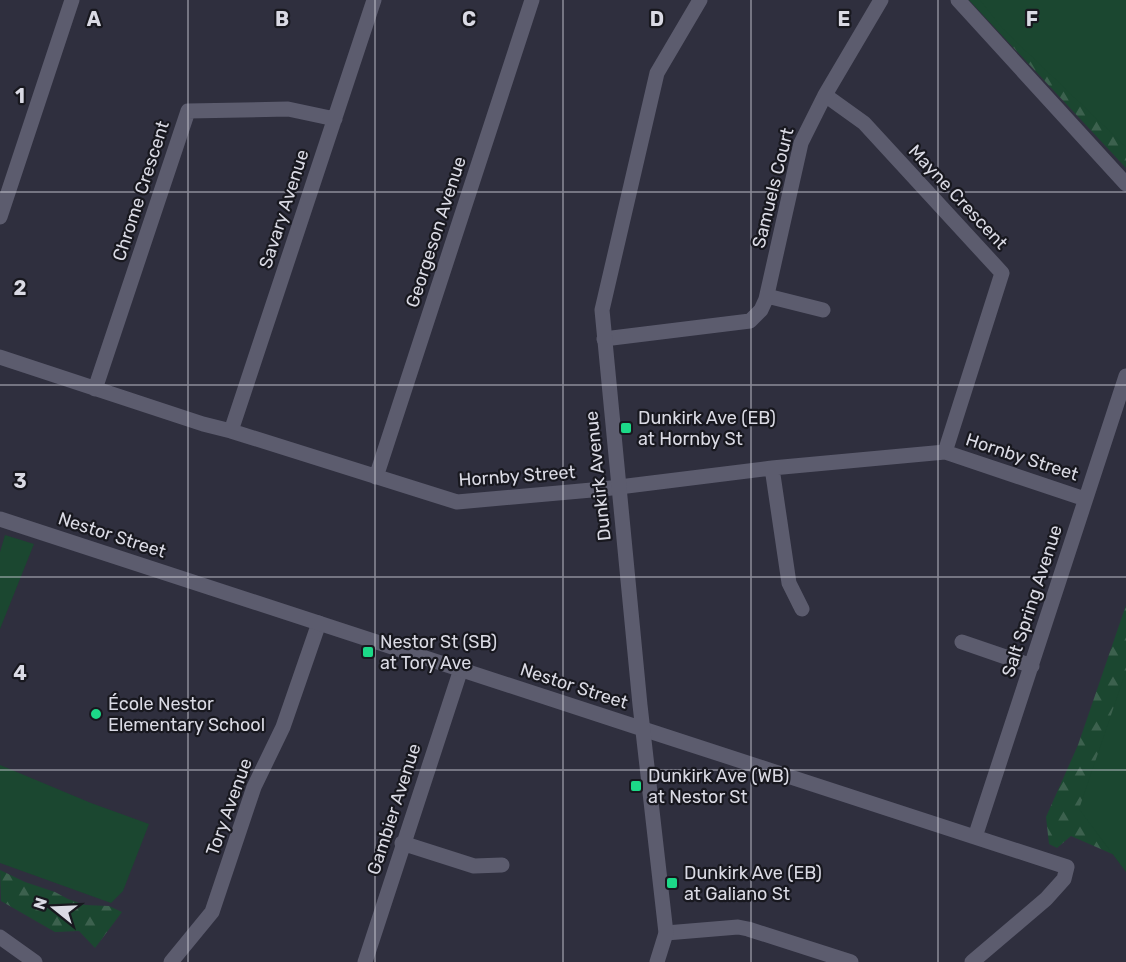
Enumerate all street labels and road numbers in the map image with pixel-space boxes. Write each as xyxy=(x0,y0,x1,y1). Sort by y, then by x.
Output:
street label: Chrome Crescent xyxy=(108,118,174,264)
street label: Samuels Court xyxy=(747,126,799,250)
street label: Mayne Crescent xyxy=(904,140,1012,254)
street label: Savary Avenue xyxy=(254,147,314,271)
street label: Georgeson Avenue xyxy=(401,154,471,310)
street label: Dunkirk Avenue xyxy=(580,410,616,542)
street label: Hornby Street xyxy=(963,428,1081,486)
street label: Hornby Street xyxy=(458,461,576,491)
street label: Nestor Street xyxy=(55,507,169,563)
street label: Salt Spring Avenue xyxy=(997,522,1067,680)
street label: Nestor Street xyxy=(517,658,631,714)
street label: Gambier Avenue xyxy=(362,741,426,877)
street label: Tory Avenue xyxy=(201,755,257,859)

